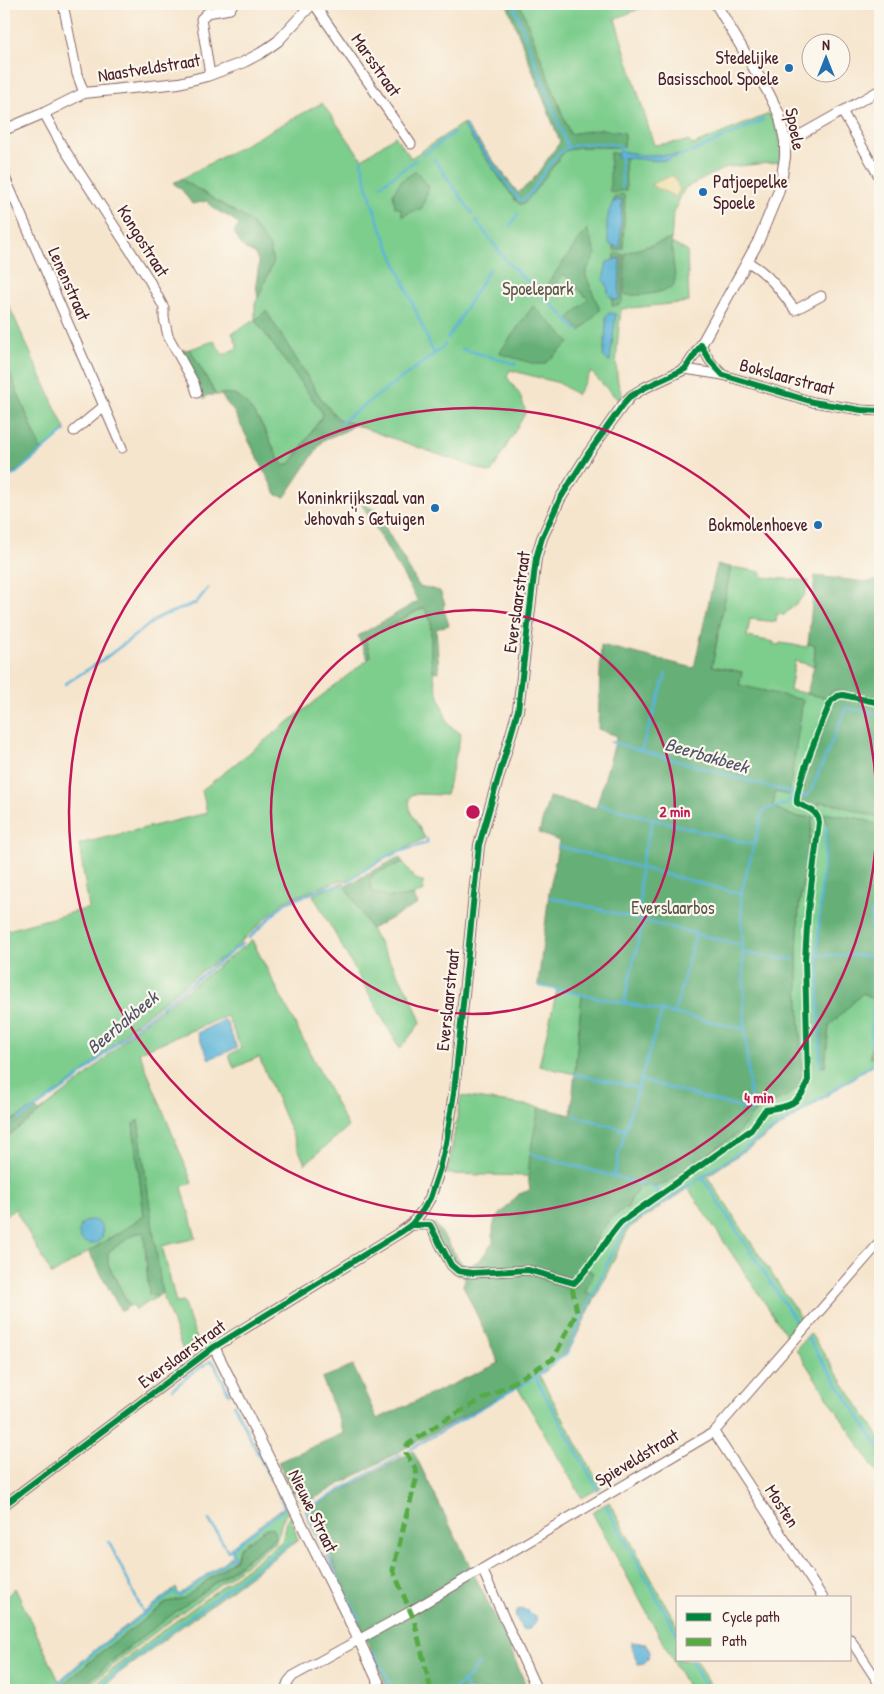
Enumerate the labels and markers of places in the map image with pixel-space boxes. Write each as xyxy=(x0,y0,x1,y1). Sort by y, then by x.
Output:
place label: Stedelijke Basisschool Spoele xyxy=(658,45,779,91)
marker: Stedelijke Basisschool Spoele xyxy=(783,62,795,74)
place label: Patjoepelke Spoele xyxy=(713,169,788,215)
marker: Patjoepelke Spoele xyxy=(697,186,709,198)
place label: Koninkrijkszaal van Jehovah's Getuigen xyxy=(298,485,425,531)
marker: Koninkrijkszaal van Jehovah's Getuigen xyxy=(429,502,441,514)
place label: Bokmolenhoeve xyxy=(708,512,808,537)
marker: Bokmolenhoeve xyxy=(812,519,824,531)
centre of rings xyxy=(464,803,482,821)

